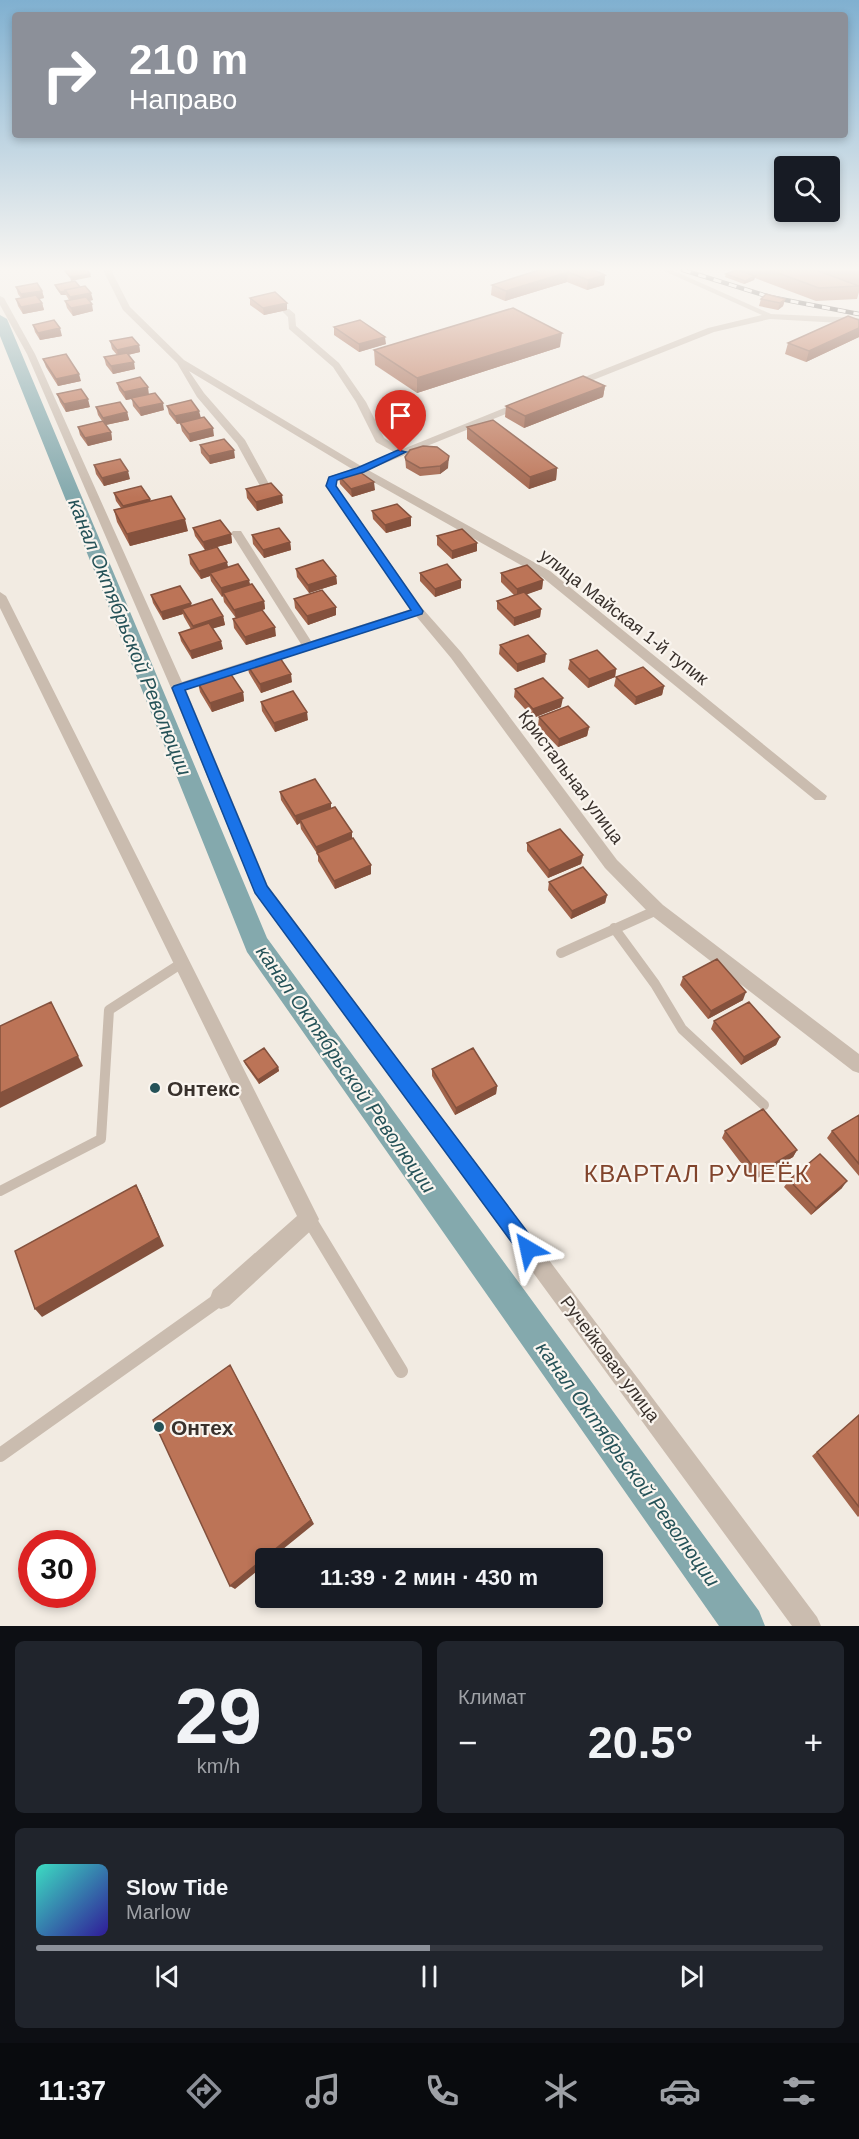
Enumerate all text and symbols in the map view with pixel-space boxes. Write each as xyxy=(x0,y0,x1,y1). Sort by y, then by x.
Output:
icon: right xyxy=(30,36,108,114)
text: 210 m xyxy=(129,36,248,83)
text: Направо xyxy=(129,85,237,115)
map controls xyxy=(774,156,840,222)
button: search xyxy=(774,156,840,222)
pin xyxy=(375,390,426,452)
icon: arrive xyxy=(384,399,417,432)
water label: канал Октябрьской Революции xyxy=(64,495,196,779)
street label: улица Майская 1-й тупик xyxy=(536,545,712,689)
street label: Кристальная улица xyxy=(514,706,628,848)
water label: канал Октябрьской Революции xyxy=(252,941,440,1197)
place label: Онтекс xyxy=(167,1077,240,1100)
marker: Онтекс xyxy=(148,1081,162,1095)
district label: КВАРТАЛ РУЧЕЁК xyxy=(584,1160,810,1187)
position arrow xyxy=(496,1217,560,1281)
street label: Ручейковая улица xyxy=(556,1292,664,1427)
water label: канал Октябрьской Революции xyxy=(532,1338,724,1590)
place label: Онтех xyxy=(171,1416,234,1439)
marker: Онтех xyxy=(152,1420,166,1434)
speed limit sign: 30 xyxy=(18,1530,96,1608)
text: 11:39 · 2 мин · 430 m xyxy=(320,1565,538,1590)
text: 29 xyxy=(175,1672,262,1760)
text: Климат xyxy=(458,1686,526,1708)
text: 20.5° xyxy=(588,1717,693,1768)
text: − xyxy=(458,1724,477,1761)
text: + xyxy=(804,1724,823,1761)
text: km/h xyxy=(197,1755,240,1777)
text: Slow Tide xyxy=(126,1875,228,1900)
text: Marlow xyxy=(126,1901,190,1923)
icon: previous xyxy=(151,1960,184,1993)
icon: pause xyxy=(413,1960,446,1993)
icon: next xyxy=(675,1960,708,1993)
icon: directions xyxy=(183,2070,225,2112)
icon: music xyxy=(302,2070,344,2112)
icon: phone xyxy=(421,2070,463,2112)
icon: climate xyxy=(540,2070,582,2112)
icon: car xyxy=(659,2070,701,2112)
icon: filters xyxy=(778,2070,820,2112)
text: 11:37 xyxy=(39,2076,106,2106)

